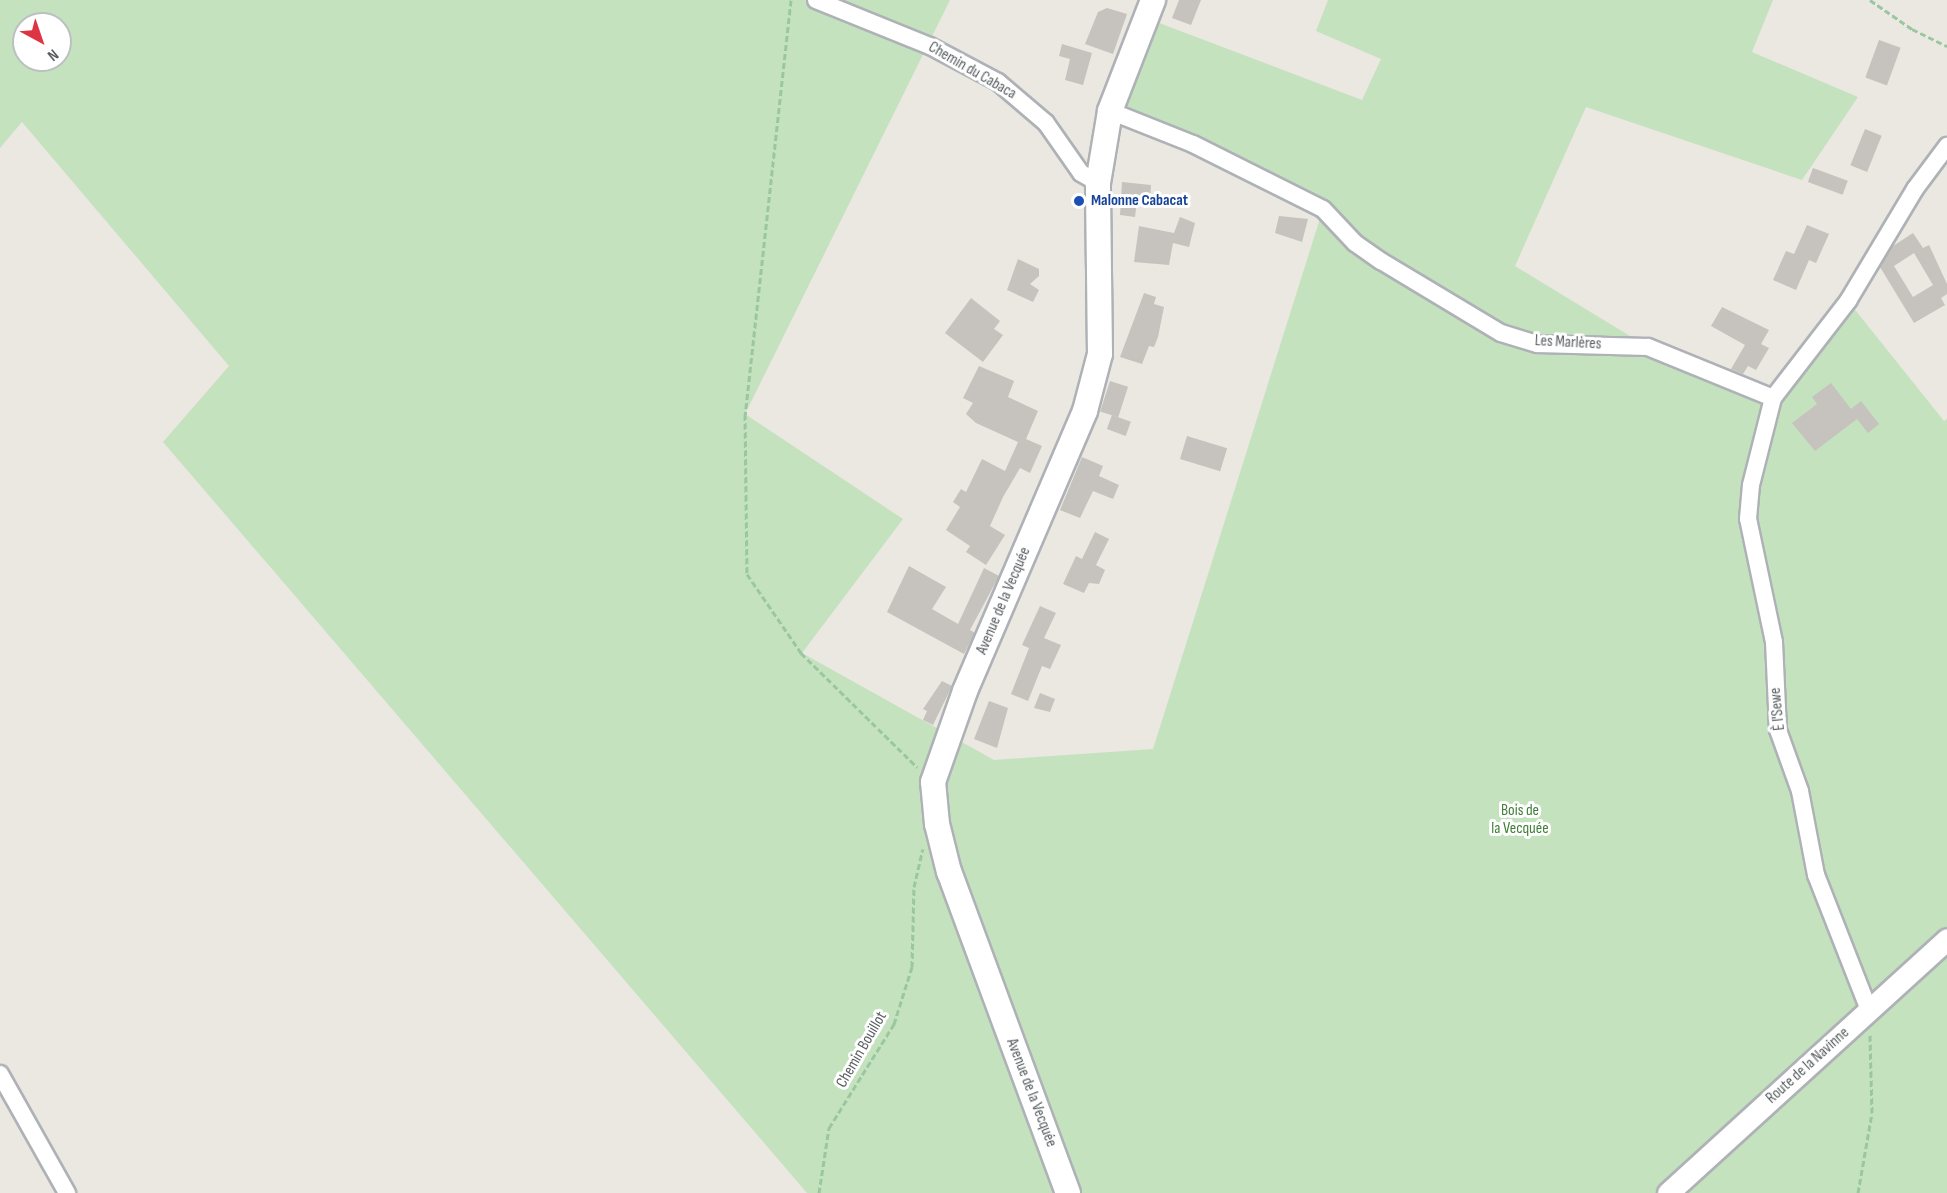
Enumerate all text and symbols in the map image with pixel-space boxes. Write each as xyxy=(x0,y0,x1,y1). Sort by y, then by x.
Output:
north arrow xyxy=(12,12,72,72)
street label: Chemin du Cabaca xyxy=(925,38,1019,104)
text: N xyxy=(43,45,62,65)
place label: Malonne Cabacat xyxy=(1091,191,1188,211)
marker: Malonne Cabacat xyxy=(1072,194,1086,208)
street label: Les Marlères xyxy=(1534,332,1602,354)
street label: Avenue de la Vecquée xyxy=(973,544,1035,658)
street label: È l'Sewe xyxy=(1766,687,1790,731)
park label: Bois de la Vecquée xyxy=(1491,801,1549,839)
street label: Chemin Bouillot xyxy=(833,1009,891,1091)
street label: Route de la Navinne xyxy=(1763,1024,1853,1108)
street label: Avenue de la Vecquée xyxy=(1001,1036,1061,1150)

